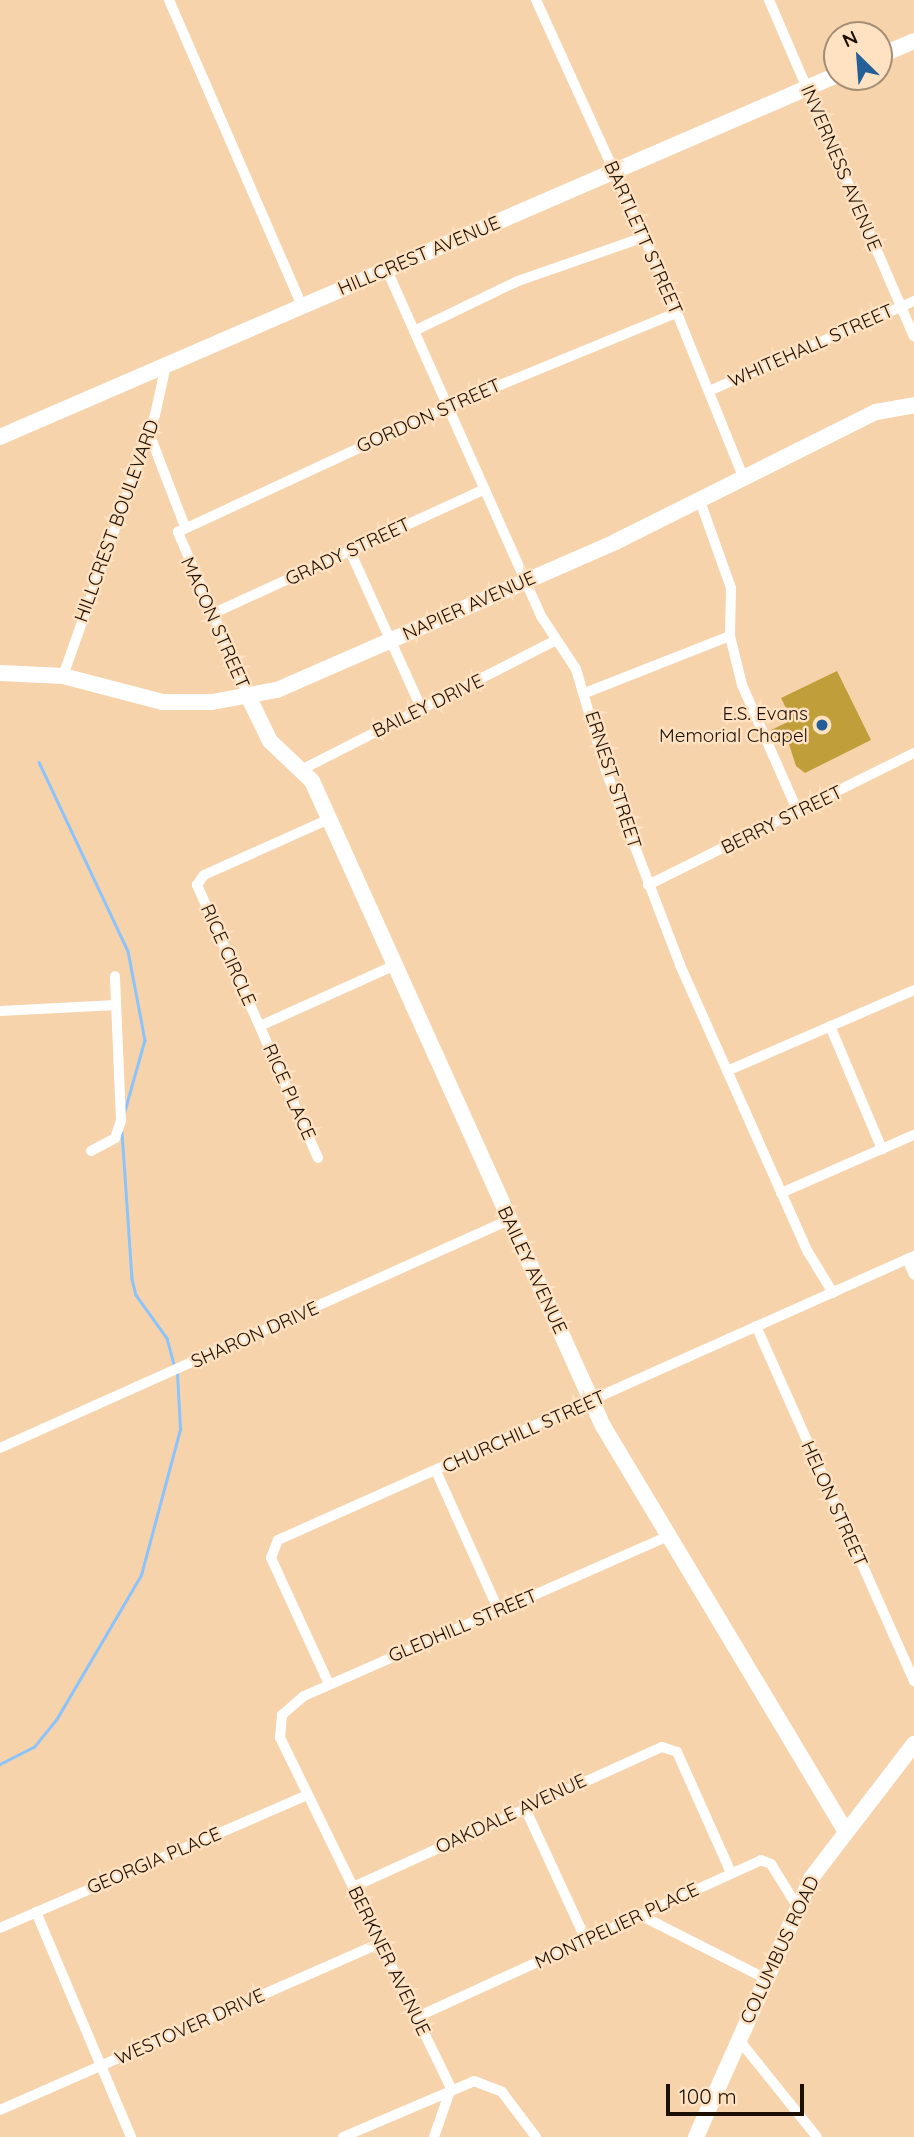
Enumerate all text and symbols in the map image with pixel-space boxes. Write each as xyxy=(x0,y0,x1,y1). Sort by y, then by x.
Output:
north arrow xyxy=(823,21,893,91)
text: N xyxy=(839,25,861,53)
street label: INVERNESS AVENUE xyxy=(796,82,886,254)
street label: BARTLETT STREET xyxy=(599,157,687,319)
street label: HILLCREST AVENUE xyxy=(335,212,503,300)
street label: WHITEHALL STREET xyxy=(725,299,897,393)
street label: GORDON STREET xyxy=(353,374,505,458)
street label: HILLCREST BOULEVARD xyxy=(70,417,164,625)
street label: GRADY STREET xyxy=(282,513,414,591)
street label: MACON STREET xyxy=(176,554,254,692)
street label: NAPIER AVENUE xyxy=(399,566,539,646)
street label: BAILEY DRIVE xyxy=(369,669,487,743)
place label: E.S. Evans Memorial Chapel xyxy=(659,703,808,747)
street label: ERNEST STREET xyxy=(580,708,646,852)
marker: E.S. Evans Memorial Chapel xyxy=(814,717,830,733)
street label: BERRY STREET xyxy=(718,781,846,859)
street label: RICE CIRCLE xyxy=(195,901,261,1009)
street label: RICE PLACE xyxy=(258,1040,320,1144)
street label: BAILEY AVENUE xyxy=(492,1203,572,1337)
street label: SHARON DRIVE xyxy=(188,1297,322,1373)
street label: CHURCHILL STREET xyxy=(439,1386,609,1478)
street label: HELON STREET xyxy=(796,1437,872,1571)
street label: GLEDHILL STREET xyxy=(385,1584,541,1668)
street label: OAKDALE AVENUE xyxy=(432,1769,590,1859)
street label: GEORGIA PLACE xyxy=(84,1822,224,1900)
street label: COLUMBUS ROAD xyxy=(736,1872,824,2028)
street label: MONTPELIER PLACE xyxy=(531,1878,703,1974)
street label: BERKNER AVENUE xyxy=(343,1883,435,2039)
street label: WESTOVER DRIVE xyxy=(112,1984,268,2070)
scale bar xyxy=(669,2070,807,2114)
text: 100 m xyxy=(679,2083,737,2109)

